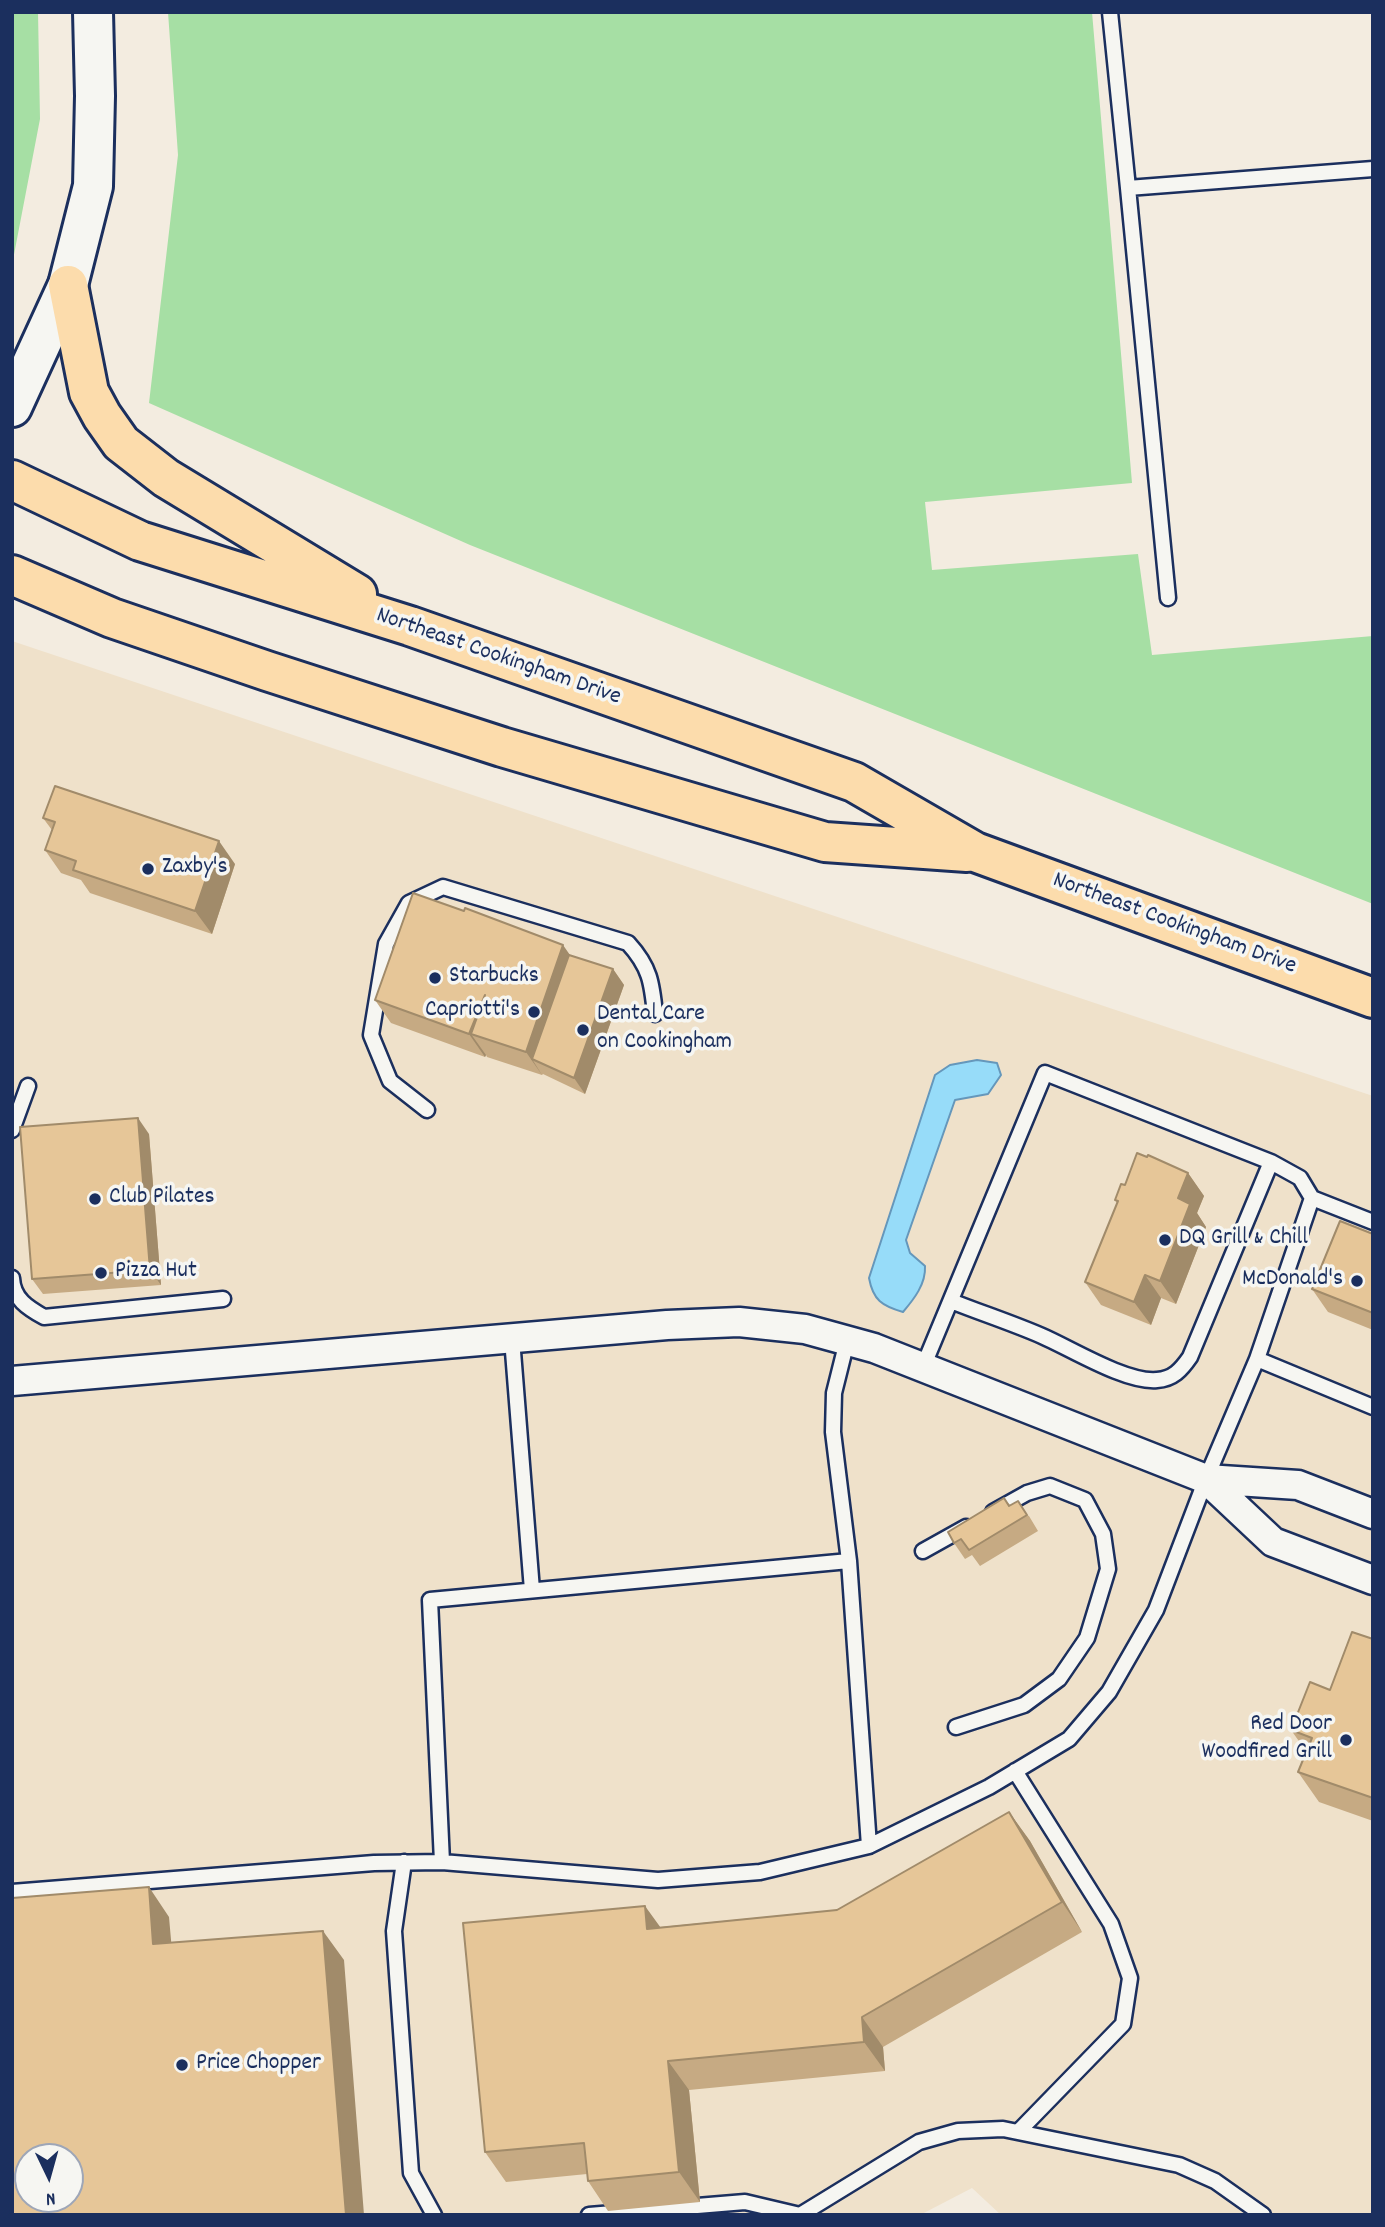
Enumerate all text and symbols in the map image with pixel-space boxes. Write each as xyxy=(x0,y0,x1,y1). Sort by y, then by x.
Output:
street label: Northeast Cookingham Drive xyxy=(372,603,624,713)
place label: Zaxby's xyxy=(162,855,228,883)
marker: Zaxby's xyxy=(140,861,156,877)
street label: Northeast Cookingham Drive xyxy=(1048,868,1300,982)
place label: Starbucks xyxy=(449,964,539,992)
marker: Starbucks xyxy=(427,970,443,986)
place label: Capriotti's xyxy=(425,998,520,1026)
place label: Dental Care on Cookingham xyxy=(597,1002,732,1058)
marker: Capriotti's xyxy=(526,1004,542,1020)
marker: Dental Care on Cookingham xyxy=(575,1022,591,1038)
place label: Club Pilates xyxy=(109,1185,215,1213)
marker: Club Pilates xyxy=(87,1191,103,1207)
place label: DQ Grill & Chill xyxy=(1179,1226,1308,1254)
marker: DQ Grill & Chill xyxy=(1157,1232,1173,1248)
place label: Pizza Hut xyxy=(115,1259,197,1287)
marker: Pizza Hut xyxy=(93,1265,109,1281)
place label: McDonald's xyxy=(1242,1267,1343,1295)
marker: McDonald's xyxy=(1349,1273,1365,1289)
place label: Red Door Woodfired Grill xyxy=(1201,1712,1332,1768)
marker: Red Door Woodfired Grill xyxy=(1338,1732,1354,1748)
place label: Price Chopper xyxy=(196,2051,321,2079)
marker: Price Chopper xyxy=(174,2057,190,2073)
north arrow xyxy=(14,2143,84,2213)
text: N xyxy=(45,2184,57,2211)

